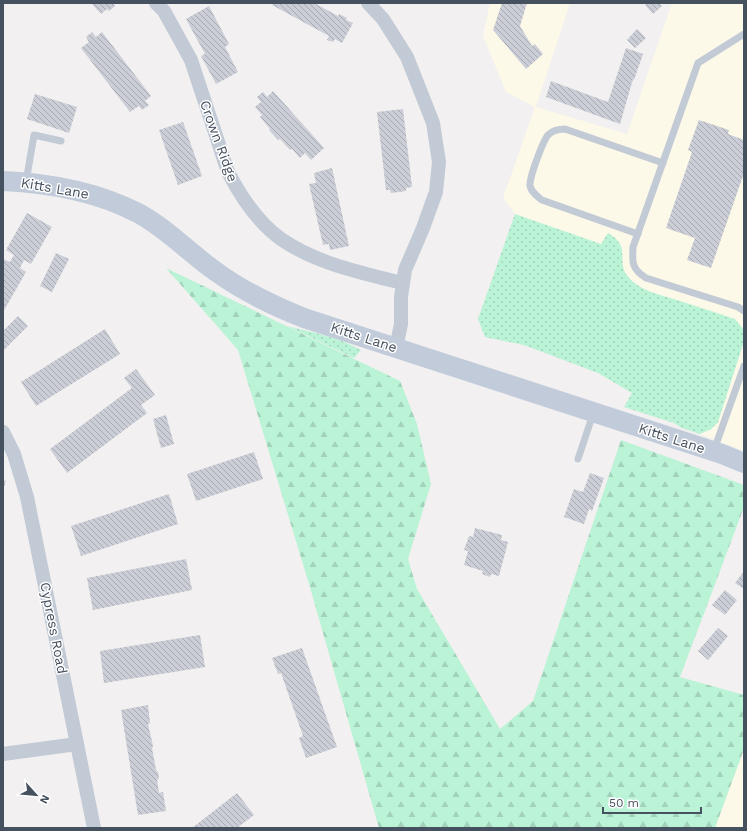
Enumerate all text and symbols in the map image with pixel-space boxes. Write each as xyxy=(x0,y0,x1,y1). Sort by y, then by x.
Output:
street label: Crown Ridge xyxy=(197,98,241,184)
street label: Kitts Lane xyxy=(20,174,90,202)
street label: Kitts Lane xyxy=(329,319,399,355)
street label: Kitts Lane xyxy=(637,420,707,456)
street label: Cypress Road xyxy=(37,581,71,675)
north arrow xyxy=(16,775,56,815)
scale bar xyxy=(603,789,701,815)
text: N xyxy=(37,793,52,806)
text: 50 m xyxy=(609,796,639,810)

